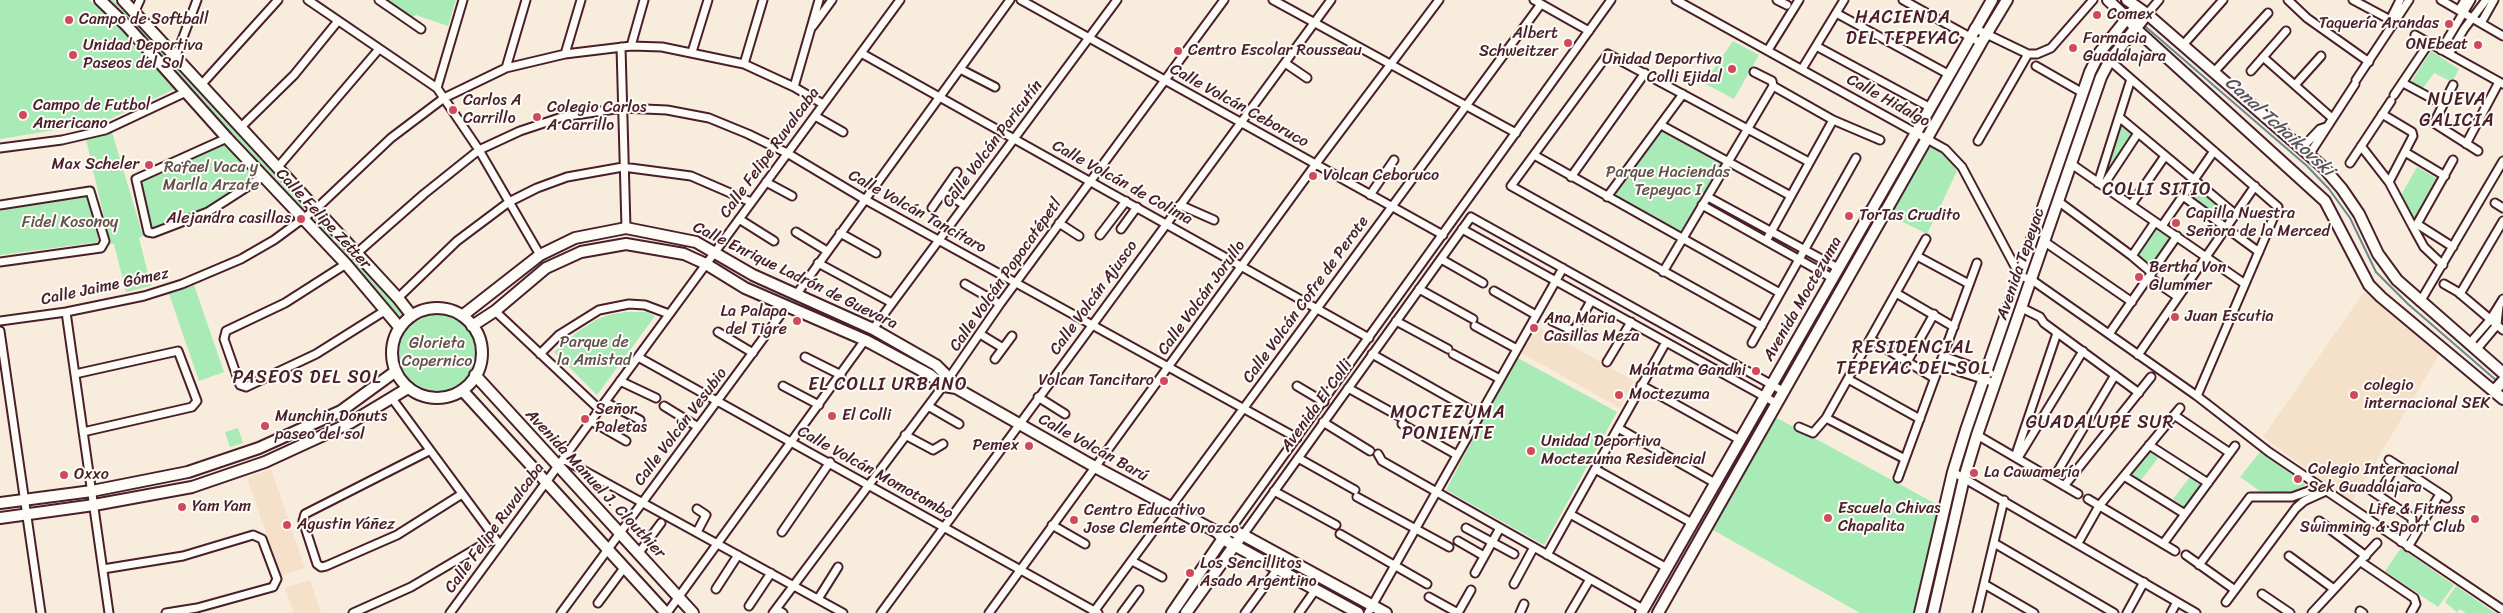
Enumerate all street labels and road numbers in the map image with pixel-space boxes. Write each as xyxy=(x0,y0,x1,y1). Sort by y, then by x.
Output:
street label: Calle Volcán Ceboruco xyxy=(1166,60,1312,152)
street label: Calle Hidalgo xyxy=(1843,70,1933,132)
street label: Calle Volcán Paricutín xyxy=(939,77,1047,211)
street label: Calle Felipe Ruvalcaba xyxy=(716,84,824,222)
street label: Calle Volcán de Colima xyxy=(1048,136,1196,230)
street label: Calle Felipe Zetter xyxy=(271,165,375,273)
street label: Calle Volcán Tancítaro xyxy=(845,166,989,258)
street label: Calle Volcán Popocatépetl xyxy=(946,195,1066,355)
street label: Avenida Tepeyac xyxy=(1993,206,2049,322)
street label: Calle Volcán Cofre de Perote xyxy=(1239,213,1373,387)
street label: Calle Enrique Ladrón de Guevara xyxy=(690,218,900,334)
street label: Avenida Moctezuma xyxy=(1760,233,1846,365)
street label: Calle Volcán Ajusco xyxy=(1046,237,1142,359)
street label: Calle Volcán Jorullo xyxy=(1154,237,1250,359)
street label: Calle Jaime Gómez xyxy=(40,264,170,310)
street label: Avenida El Colli xyxy=(1277,356,1357,456)
street label: Calle Volcán Vesubio xyxy=(630,364,732,490)
street label: Avenida Manuel J. Clouthier xyxy=(521,405,669,563)
street label: Calle Volcán Barú xyxy=(1035,410,1151,486)
street label: Calle Volcán Momotombo xyxy=(794,422,956,524)
street label: Calle Felipe Ruvalcaba xyxy=(441,459,549,597)

